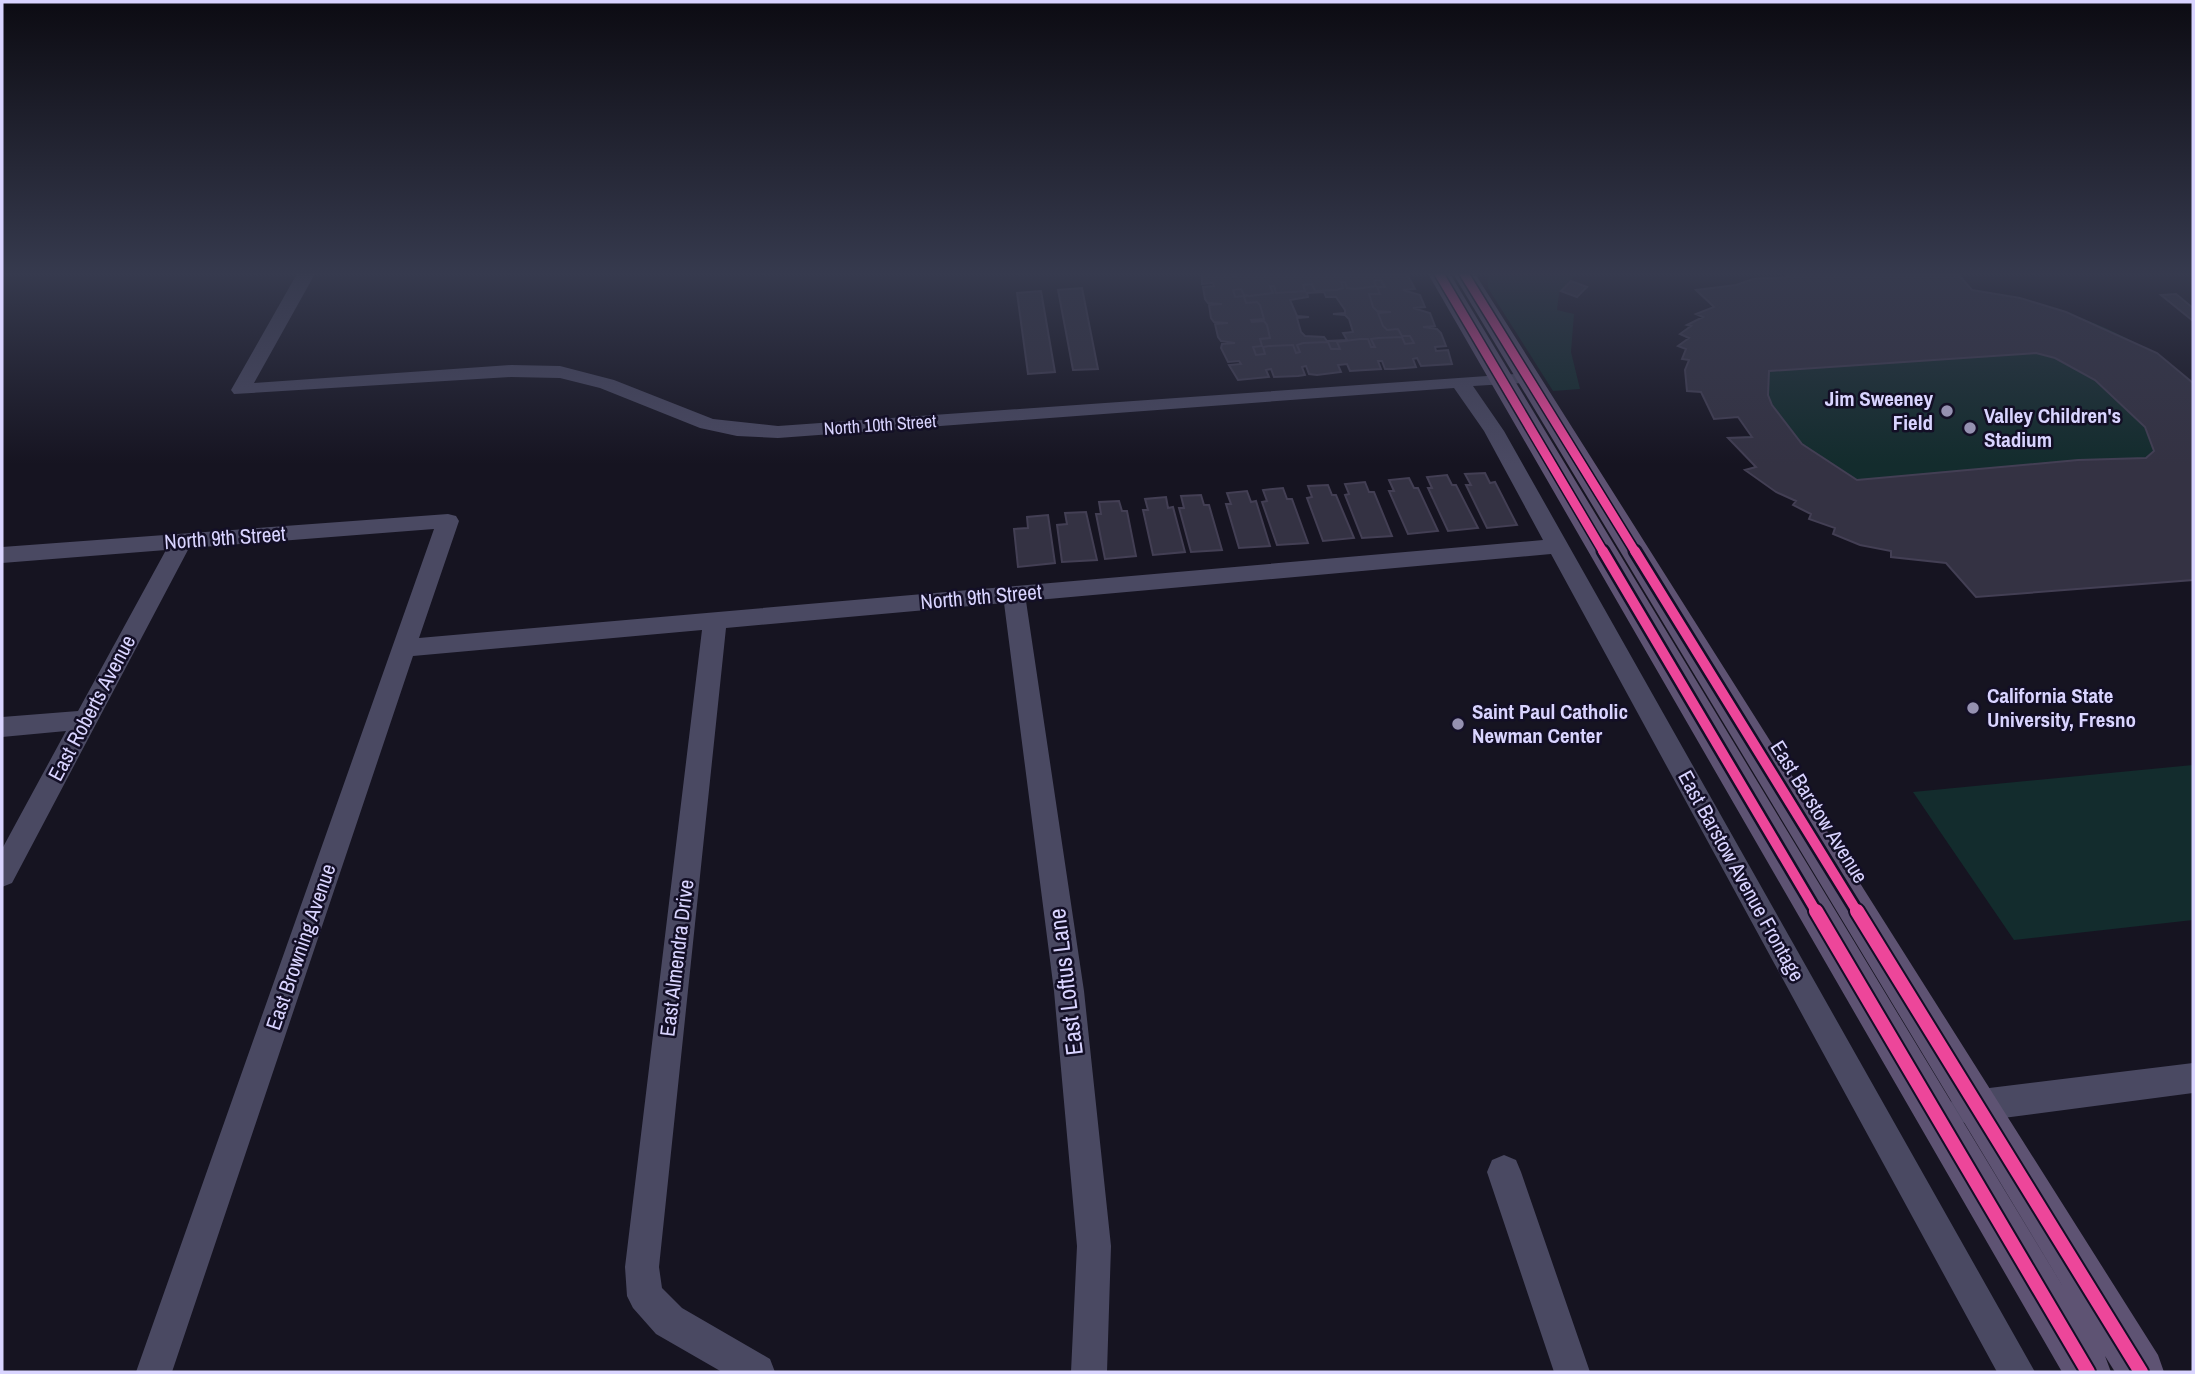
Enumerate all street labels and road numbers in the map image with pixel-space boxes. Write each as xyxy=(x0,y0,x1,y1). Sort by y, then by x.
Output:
street label: North 10th Street xyxy=(823,408,937,441)
street label: North 9th Street xyxy=(163,519,287,556)
street label: North 9th Street xyxy=(919,577,1043,616)
street label: East Roberts Avenue xyxy=(41,630,142,786)
street label: East Barstow Avenue xyxy=(1764,735,1875,889)
street label: East Barstow Avenue Frontage xyxy=(1671,765,1812,986)
street label: East Browning Avenue xyxy=(259,860,343,1034)
street label: East Almendra Drive xyxy=(652,878,701,1038)
street label: East Loftus Lane xyxy=(1040,907,1090,1057)

